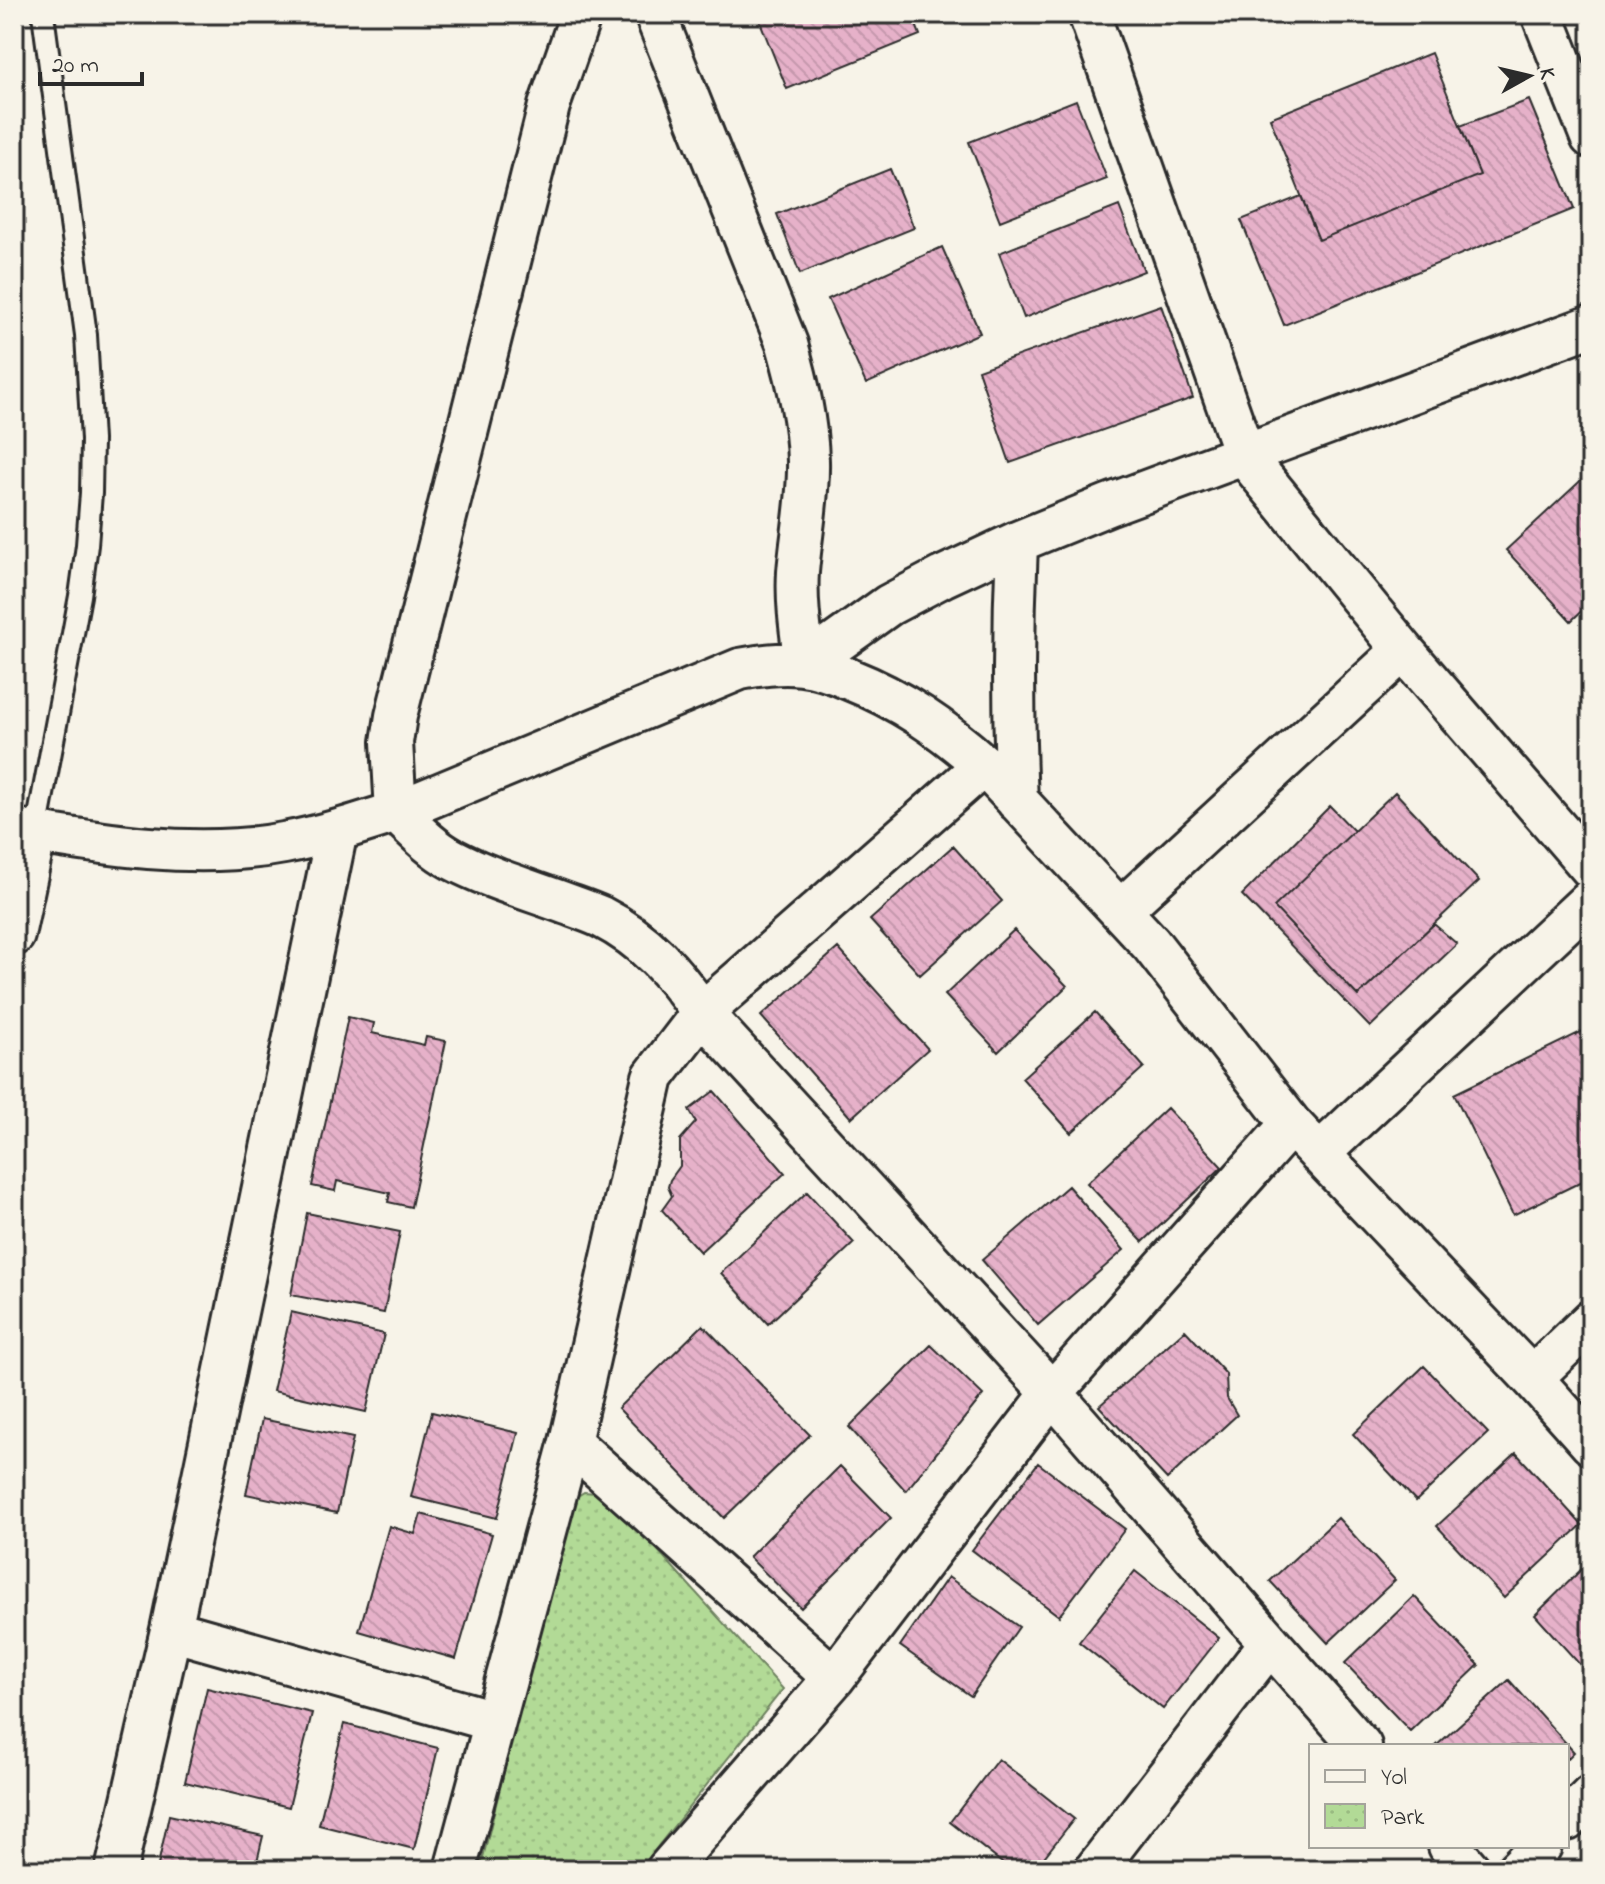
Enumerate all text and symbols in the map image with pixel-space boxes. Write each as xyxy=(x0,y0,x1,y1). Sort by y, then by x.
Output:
scale bar xyxy=(40,36,142,86)
north arrow xyxy=(1489,36,1569,116)
text: 20 m xyxy=(52,49,99,84)
text: K xyxy=(1529,66,1563,82)
legend xyxy=(1309,1744,1569,1848)
text: Yol xyxy=(1381,1761,1407,1796)
text: Park xyxy=(1381,1801,1425,1836)

